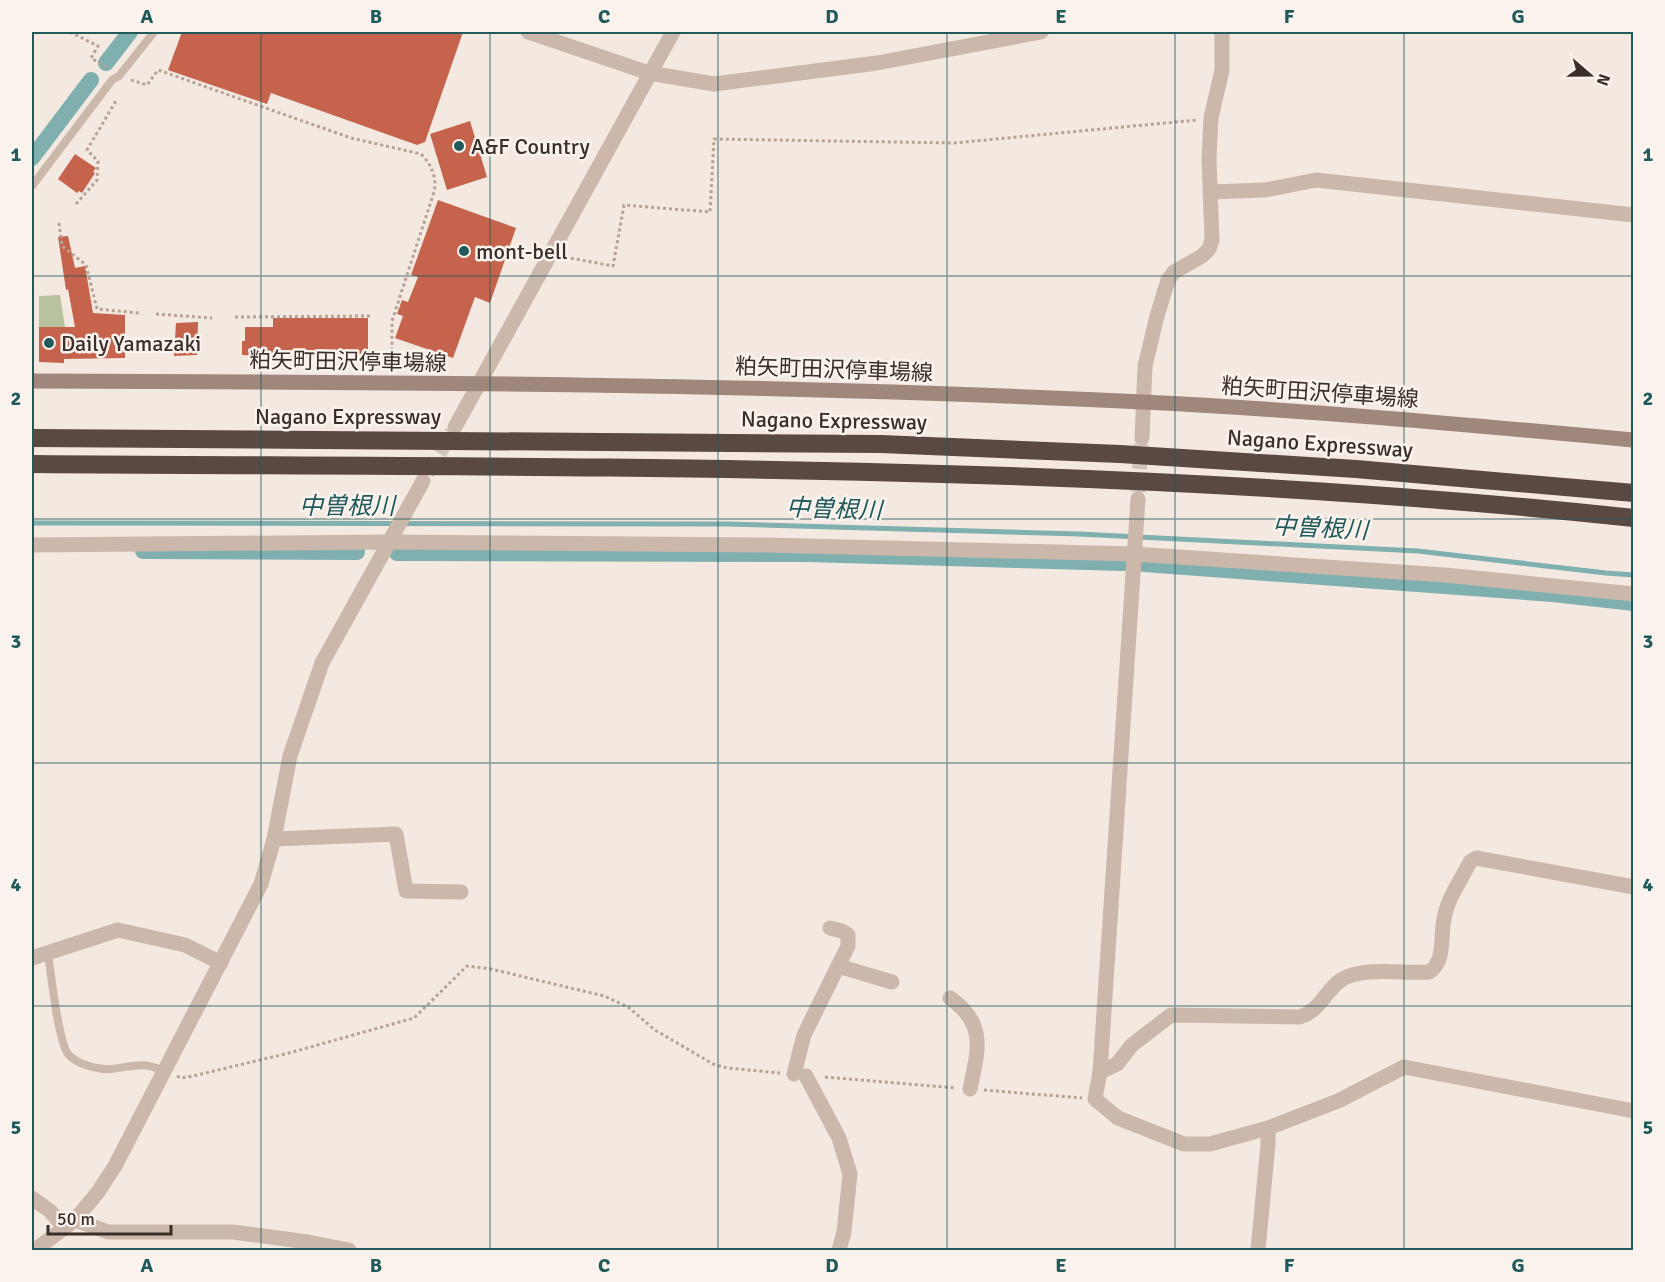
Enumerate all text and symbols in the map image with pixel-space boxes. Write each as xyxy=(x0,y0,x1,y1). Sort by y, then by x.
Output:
text: A xyxy=(141,4,154,29)
text: B xyxy=(370,4,382,29)
text: C xyxy=(598,4,610,29)
text: D xyxy=(825,4,839,29)
text: E xyxy=(1055,4,1067,29)
text: F xyxy=(1284,4,1295,29)
text: G xyxy=(1511,4,1525,29)
north arrow xyxy=(1560,45,1620,105)
text: N xyxy=(1592,71,1614,88)
place label: A&F Country xyxy=(471,133,590,160)
marker: A&F Country xyxy=(452,139,466,153)
text: 1 xyxy=(11,142,22,167)
text: 1 xyxy=(1643,142,1654,167)
place label: mont-bell xyxy=(476,238,568,265)
marker: mont-bell xyxy=(457,244,471,258)
place label: Daily Yamazaki xyxy=(61,330,201,357)
marker: Daily Yamazaki xyxy=(42,336,56,350)
street label: 粕矢町田沢停車場線 xyxy=(249,346,447,377)
street label: 粕矢町田沢停車場線 xyxy=(735,353,933,386)
street label: 粕矢町田沢停車場線 xyxy=(1220,372,1420,413)
text: 2 xyxy=(11,386,21,411)
text: 2 xyxy=(1643,386,1653,411)
street label: Nagano Expressway xyxy=(255,403,442,430)
street label: Nagano Expressway xyxy=(741,405,928,436)
street label: Nagano Expressway xyxy=(1226,424,1414,464)
water label: 中曽根川 xyxy=(299,491,398,521)
water label: 中曽根川 xyxy=(786,492,885,526)
water label: 中曽根川 xyxy=(1271,511,1372,546)
text: 3 xyxy=(11,629,21,654)
text: 3 xyxy=(1643,629,1653,654)
text: 4 xyxy=(11,872,22,897)
text: 4 xyxy=(1643,872,1654,897)
text: 5 xyxy=(11,1115,21,1140)
text: 5 xyxy=(1643,1115,1653,1140)
scale bar xyxy=(48,1198,171,1236)
text: 50 m xyxy=(57,1208,95,1230)
text: A xyxy=(141,1253,154,1278)
text: B xyxy=(370,1253,382,1278)
text: C xyxy=(598,1253,610,1278)
text: D xyxy=(825,1253,839,1278)
text: E xyxy=(1055,1253,1067,1278)
text: F xyxy=(1284,1253,1295,1278)
text: G xyxy=(1511,1253,1525,1278)

